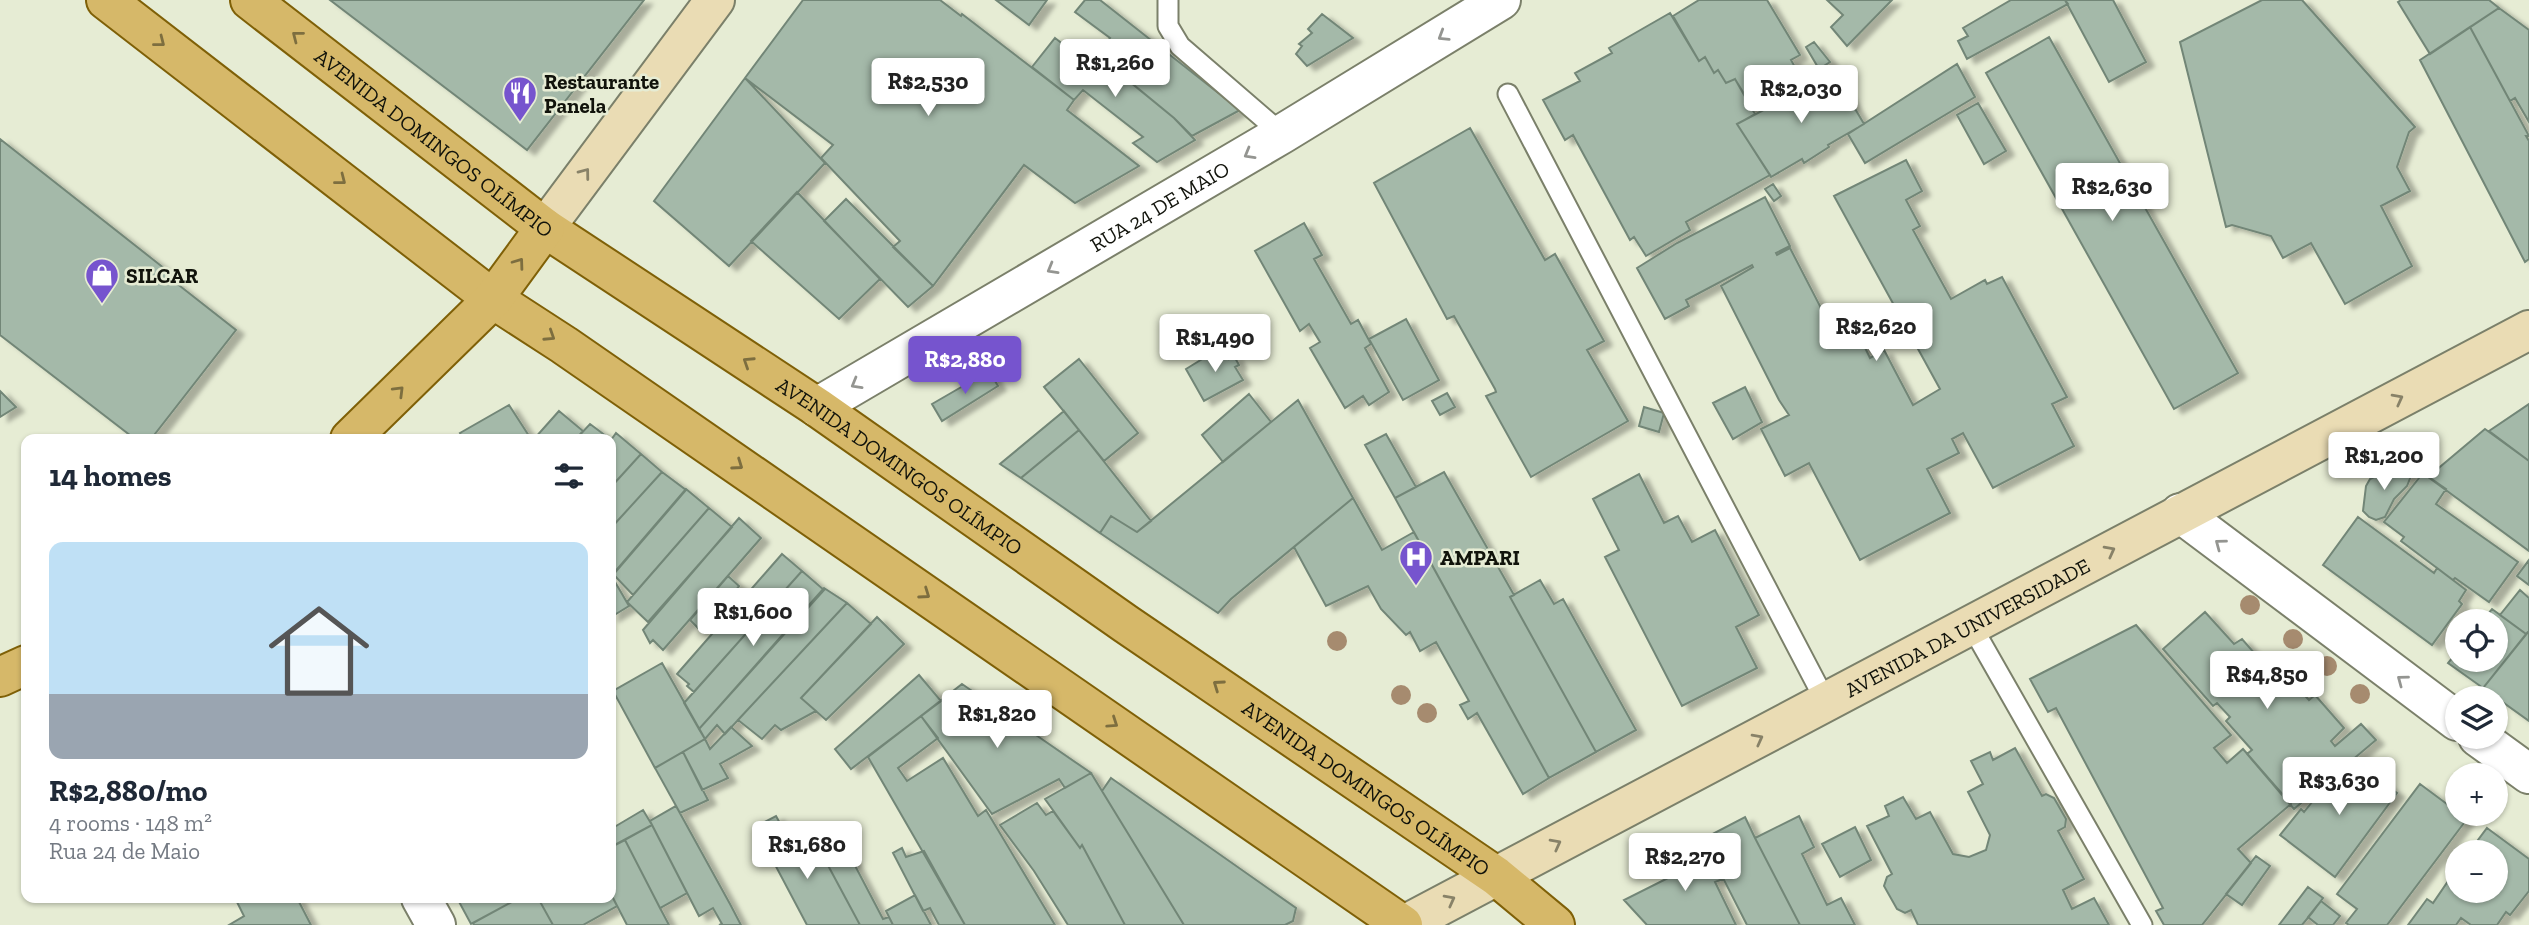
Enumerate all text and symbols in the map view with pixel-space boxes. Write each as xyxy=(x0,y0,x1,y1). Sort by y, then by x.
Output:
one-way arrow xyxy=(1437,27,1450,40)
one-way arrow xyxy=(292,32,305,45)
one-way arrow xyxy=(153,33,165,46)
pin: R$1,260 xyxy=(1050,40,1180,99)
street label: AVENIDA DOMINGOS OLÍMPIO xyxy=(310,43,558,242)
text: R$1,260 xyxy=(1076,48,1154,76)
pin: R$2,530 xyxy=(863,58,993,118)
pin: R$2,030 xyxy=(1736,66,1866,125)
text: R$2,530 xyxy=(888,67,968,95)
place label: Restaurante Panela xyxy=(544,69,659,118)
restaurant icon: Restaurante Panela xyxy=(501,74,539,123)
text: R$2,030 xyxy=(1760,74,1842,102)
one-way arrow xyxy=(1243,146,1256,159)
street label: RUA 24 DE MAIO xyxy=(1085,155,1233,257)
pin: R$2,630 xyxy=(2047,164,2177,223)
one-way arrow xyxy=(577,168,590,181)
one-way arrow xyxy=(333,172,345,185)
text: R$2,630 xyxy=(2072,172,2152,200)
shop icon: SILCAR xyxy=(83,256,121,305)
one-way arrow xyxy=(511,258,523,271)
one-way arrow xyxy=(1047,261,1060,274)
place label: SILCAR xyxy=(126,263,199,288)
pin: R$2,620 xyxy=(1811,304,1941,363)
text: R$2,620 xyxy=(1835,312,1917,340)
pin: R$1,490 xyxy=(1150,314,1280,374)
text: R$1,490 xyxy=(1175,323,1255,351)
one-way arrow xyxy=(543,328,556,341)
pin: R$2,880 xyxy=(900,336,1030,396)
text: R$2,880 xyxy=(924,345,1006,373)
one-way arrow xyxy=(742,357,755,370)
street label: AVENIDA DOMINGOS OLÍMPIO xyxy=(772,372,1028,560)
one-way arrow xyxy=(851,376,863,389)
one-way arrow xyxy=(390,387,403,400)
one-way arrow xyxy=(2390,394,2403,407)
pin: R$1,200 xyxy=(2319,433,2449,492)
text: R$1,200 xyxy=(2344,441,2424,469)
icon: filters xyxy=(550,457,588,495)
one-way arrow xyxy=(730,457,743,469)
text: 14 homes xyxy=(49,458,172,494)
hospital icon: AMPARI xyxy=(1397,538,1435,587)
one-way arrow xyxy=(2215,539,2228,552)
place label: AMPARI xyxy=(1440,545,1520,570)
one-way arrow xyxy=(2103,546,2115,559)
street label: AVENIDA DA UNIVERSIDADE xyxy=(1841,552,2094,702)
one-way arrow xyxy=(917,586,930,598)
icon: home xyxy=(256,588,382,714)
pin: R$1,600 xyxy=(688,588,818,648)
text: R$1,600 xyxy=(714,597,792,625)
map controls xyxy=(2445,609,2508,903)
button: locate xyxy=(2445,609,2508,672)
pin: R$4,850 xyxy=(2202,652,2332,711)
text: R$4,850 xyxy=(2226,660,2308,688)
one-way arrow xyxy=(2397,676,2410,688)
one-way arrow xyxy=(1213,681,1226,693)
button: layers xyxy=(2445,686,2508,749)
pin: R$1,820 xyxy=(932,690,1062,750)
street label: AVENIDA DOMINGOS OLÍMPIO xyxy=(1238,695,1495,881)
text: R$1,820 xyxy=(958,699,1036,727)
one-way arrow xyxy=(1105,715,1118,727)
one-way arrow xyxy=(1750,733,1763,747)
pin: R$3,630 xyxy=(2274,758,2404,817)
button: + xyxy=(2445,763,2508,826)
text: R$3,630 xyxy=(2299,766,2379,794)
text: R$2,880/mo xyxy=(49,773,207,809)
text: 4 rooms · 148 m² xyxy=(49,809,212,837)
pin: R$1,680 xyxy=(742,822,872,881)
text: R$1,680 xyxy=(768,830,846,858)
pin: R$2,270 xyxy=(1620,834,1750,893)
text: Rua 24 de Maio xyxy=(49,837,200,865)
one-way arrow xyxy=(1549,839,1561,853)
button: − xyxy=(2445,840,2508,903)
text: R$2,270 xyxy=(1645,842,1725,870)
one-way arrow xyxy=(1442,895,1455,909)

